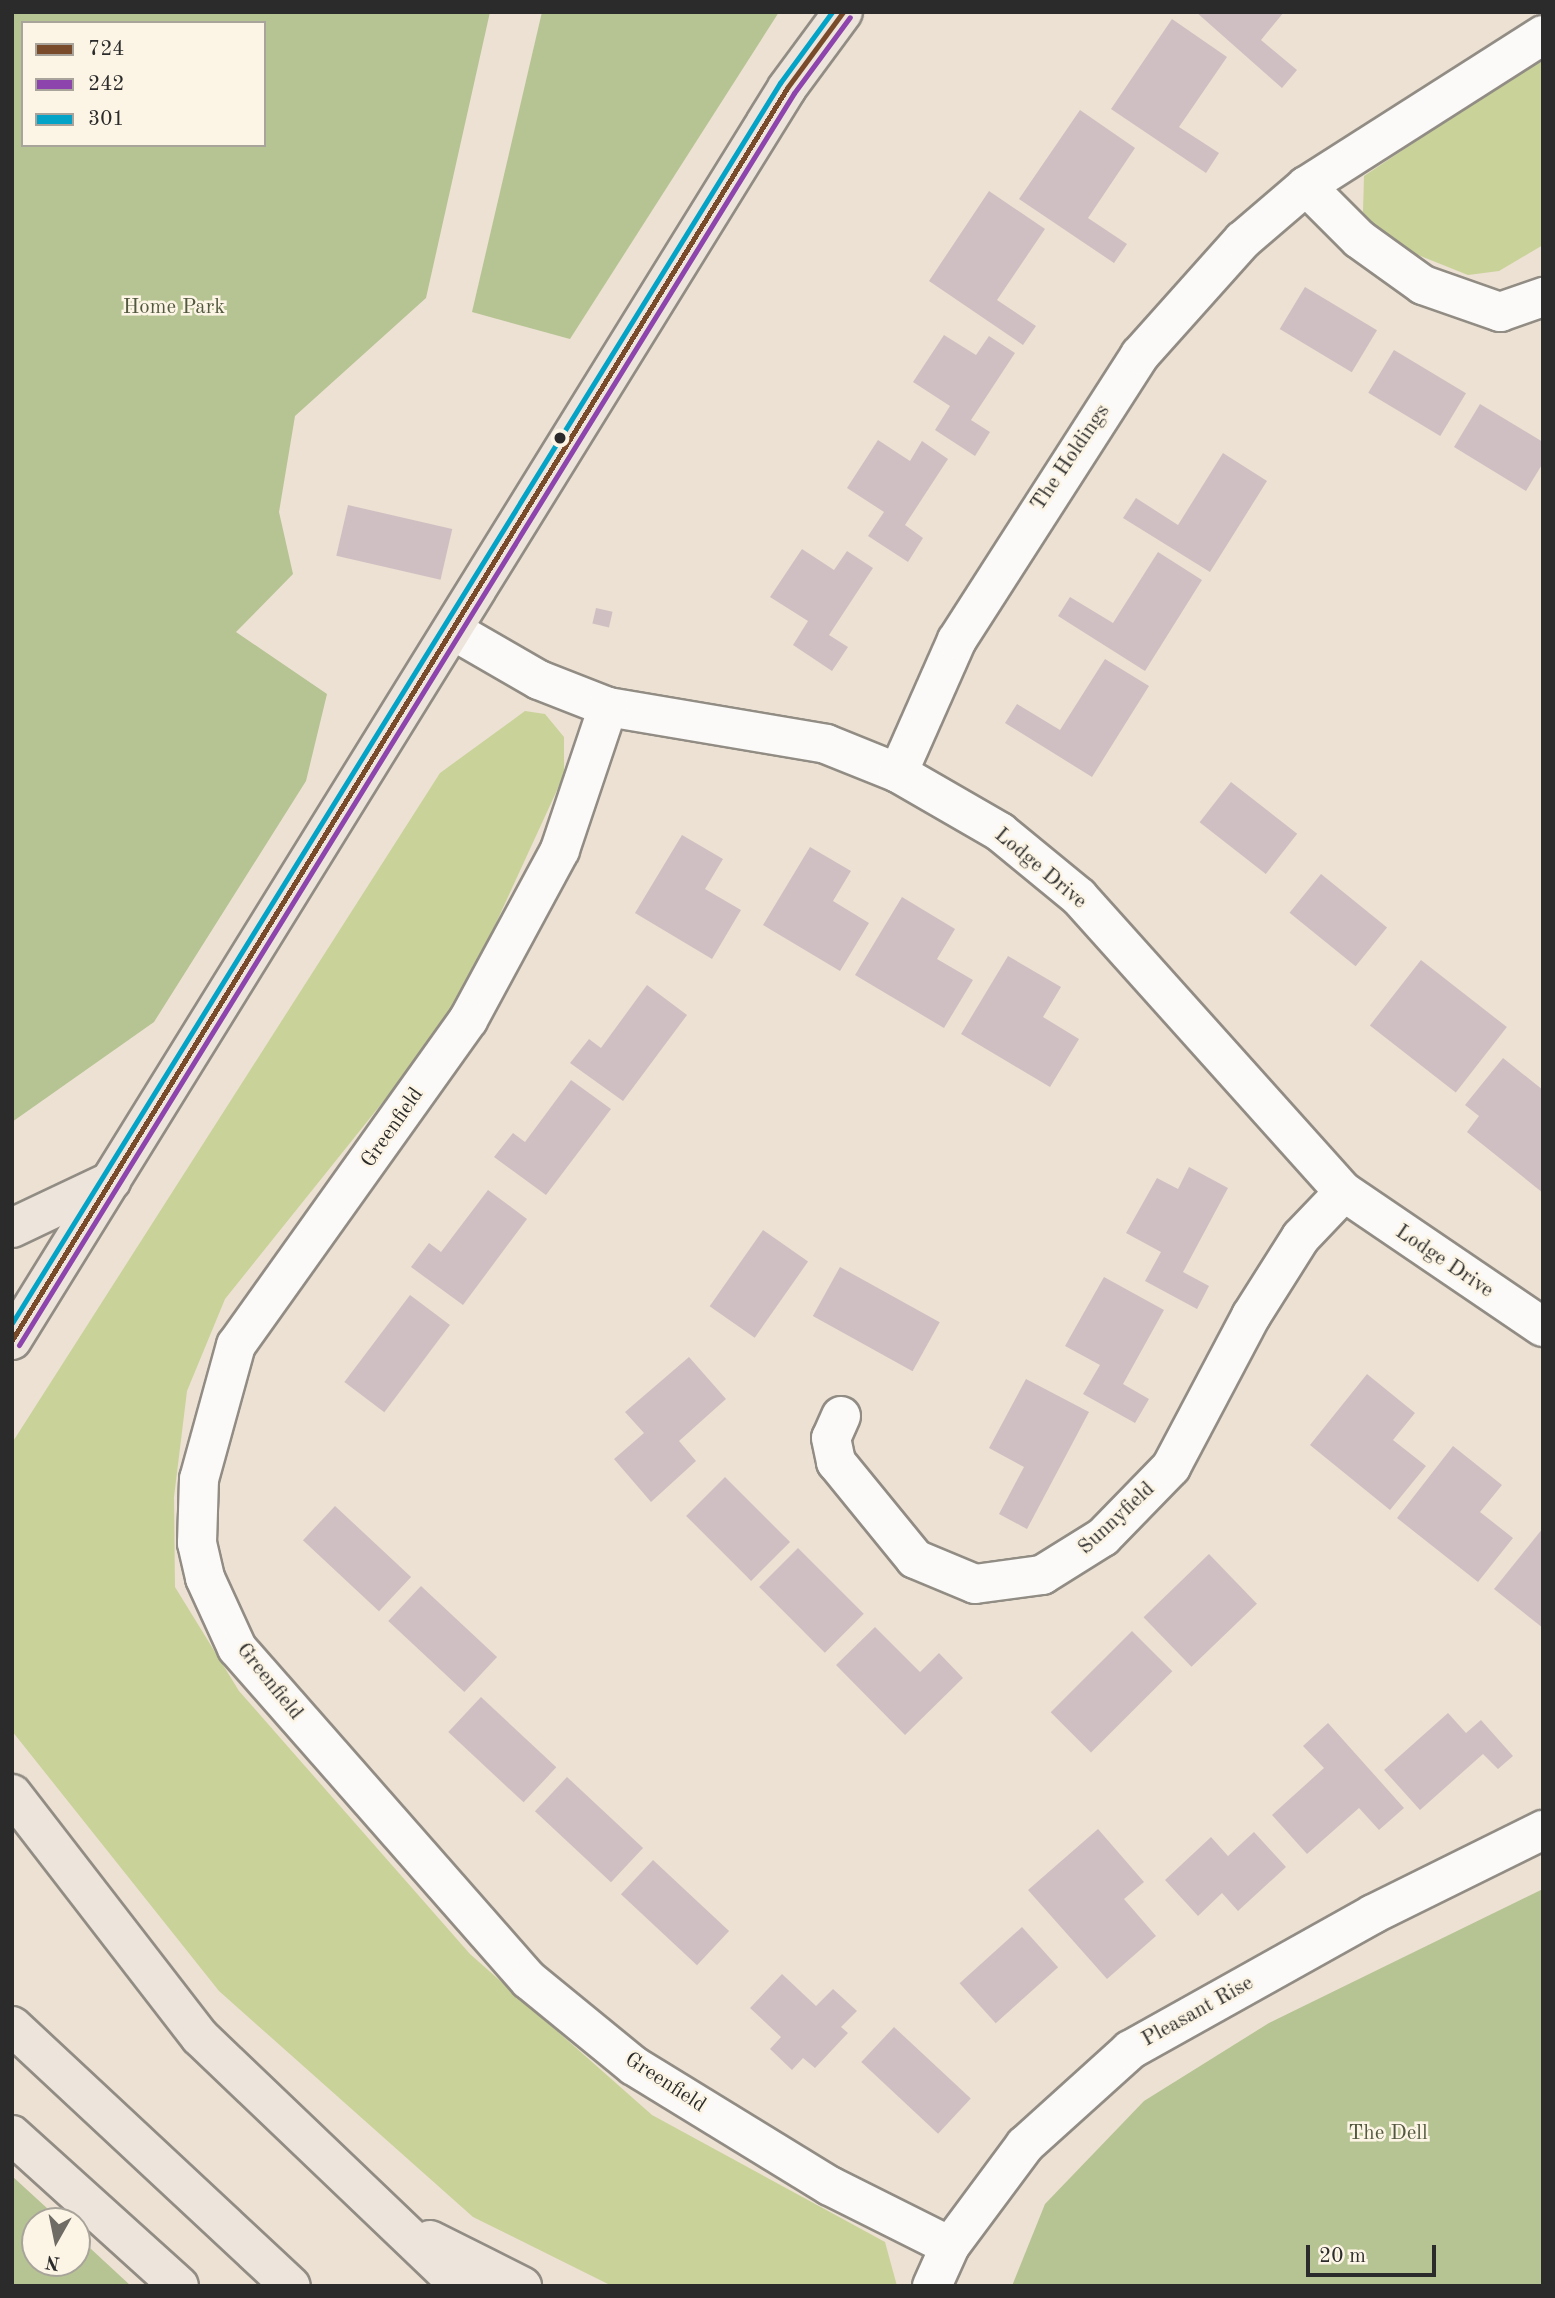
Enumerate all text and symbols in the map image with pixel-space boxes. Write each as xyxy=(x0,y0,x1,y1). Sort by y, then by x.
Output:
legend xyxy=(21,21,266,147)
text: 724 xyxy=(88,39,125,60)
text: 242 xyxy=(88,74,125,95)
text: 301 xyxy=(88,109,125,130)
park label: Home Park xyxy=(123,295,225,321)
street label: The Holdings xyxy=(1026,400,1116,516)
unlabelled marker xyxy=(553,431,567,445)
street label: Lodge Drive xyxy=(989,823,1091,915)
street label: Greenfield xyxy=(356,1083,430,1173)
street label: Lodge Drive xyxy=(1390,1220,1498,1304)
street label: Sunnyfield xyxy=(1073,1477,1161,1561)
street label: Greenfield xyxy=(230,1638,308,1726)
street label: Pleasant Rise xyxy=(1138,1971,1258,2053)
street label: Greenfield xyxy=(620,2047,710,2119)
park label: The Dell xyxy=(1348,2121,1428,2147)
north arrow xyxy=(21,2207,91,2277)
scale bar xyxy=(1310,2232,1440,2276)
text: 20 m xyxy=(1319,2246,1366,2267)
text: N xyxy=(44,2251,62,2272)

